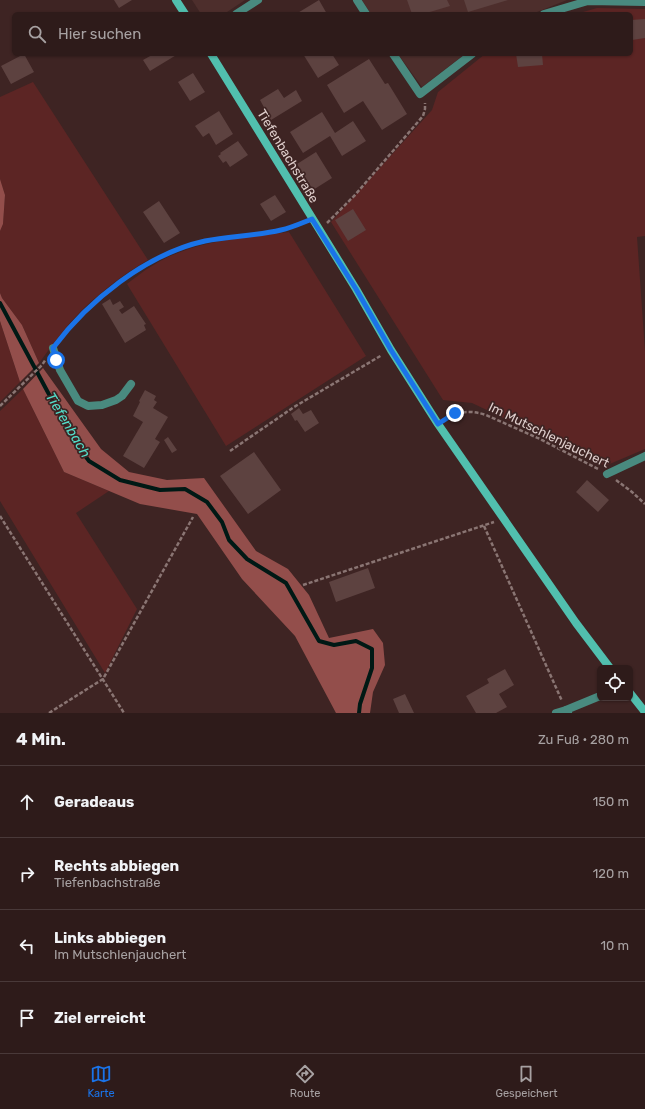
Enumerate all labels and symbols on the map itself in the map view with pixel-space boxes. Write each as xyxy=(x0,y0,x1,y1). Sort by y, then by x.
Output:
street label: Tiefenbachstraße xyxy=(254,106,322,206)
route start xyxy=(47,351,65,369)
water label: Tiefenbach xyxy=(42,389,94,461)
street label: Im Mutschlenjauchert xyxy=(486,399,612,471)
route end xyxy=(446,404,464,422)

